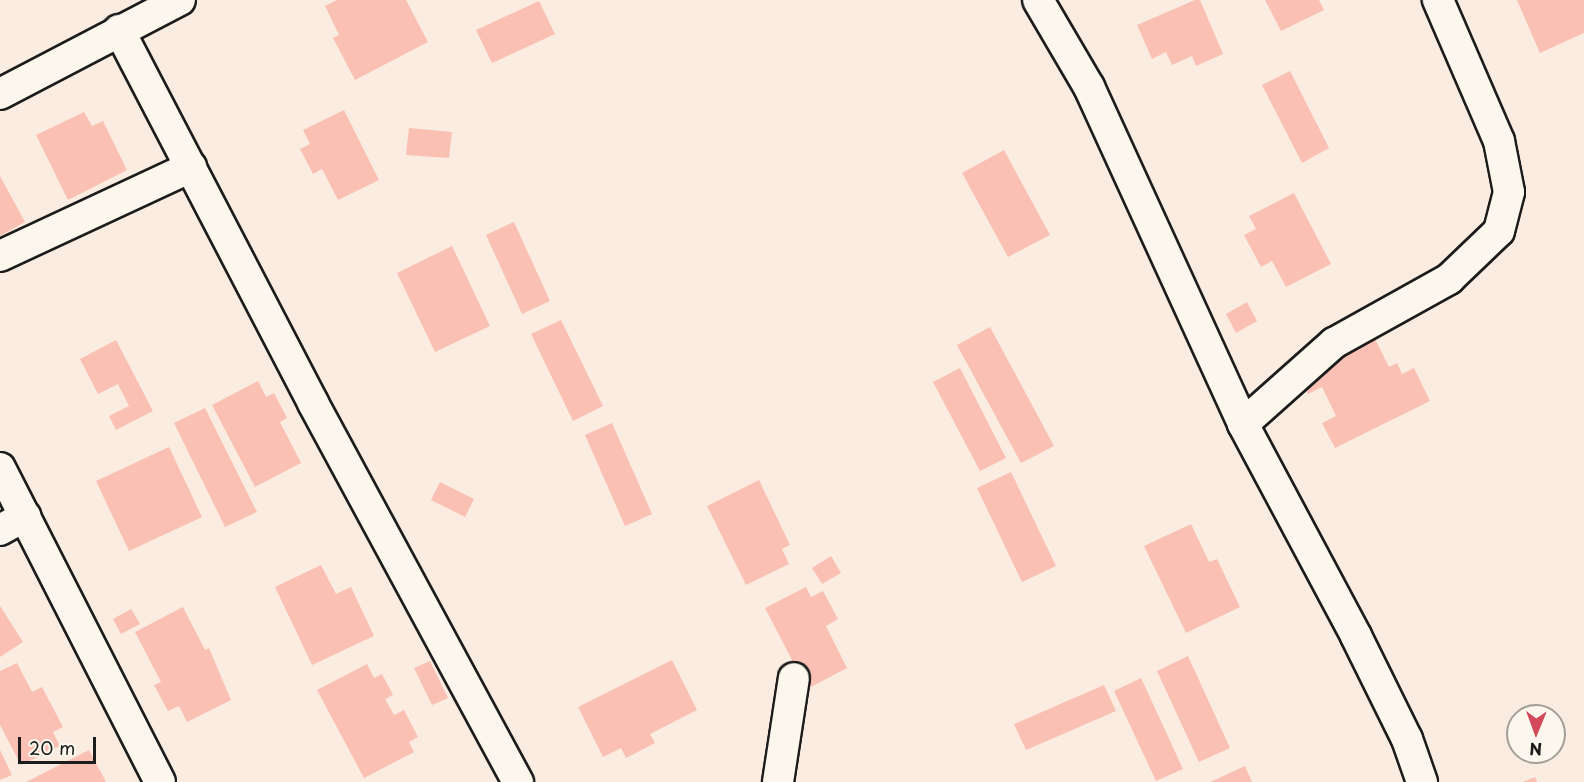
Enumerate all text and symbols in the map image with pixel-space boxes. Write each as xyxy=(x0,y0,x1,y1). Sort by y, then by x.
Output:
north arrow xyxy=(1506,704,1566,764)
scale bar xyxy=(21,725,99,763)
text: 20 m xyxy=(29,734,75,761)
text: N xyxy=(1529,738,1542,762)

